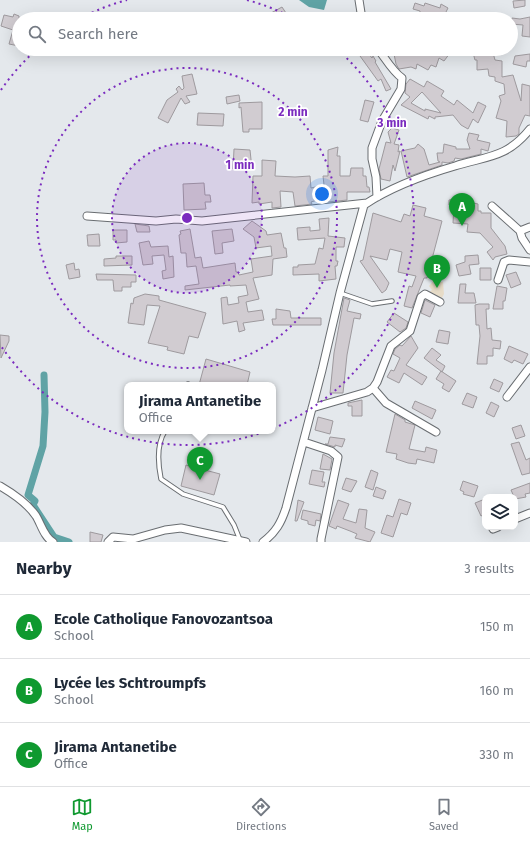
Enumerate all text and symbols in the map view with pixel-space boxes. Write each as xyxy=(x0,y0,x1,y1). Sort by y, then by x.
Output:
search box xyxy=(12,12,518,56)
icon: search xyxy=(26,23,48,45)
text: Search here xyxy=(58,25,138,43)
text: 2 min xyxy=(278,105,308,119)
text: 3 min xyxy=(376,116,407,130)
text: 1 min xyxy=(226,158,254,172)
your location xyxy=(312,184,332,204)
pin: A xyxy=(449,193,475,226)
centre of rings xyxy=(180,211,194,225)
pin: B xyxy=(424,255,450,288)
popup xyxy=(124,382,276,434)
text: Jirama Antanetibe xyxy=(139,392,261,410)
text: Office xyxy=(139,410,173,425)
pin: C xyxy=(187,447,213,480)
map controls xyxy=(482,494,518,530)
button: layers xyxy=(482,494,518,530)
text: Nearby xyxy=(16,558,71,579)
text: 3 results xyxy=(464,561,514,576)
text: Ecole Catholique Fanovozantsoa xyxy=(54,610,273,628)
text: A xyxy=(25,619,33,634)
text: 150 m xyxy=(480,619,514,634)
text: School xyxy=(54,628,94,643)
text: Lycée les Schtroumpfs xyxy=(54,674,206,692)
text: B xyxy=(25,683,33,698)
text: 160 m xyxy=(480,683,514,698)
text: School xyxy=(54,692,94,707)
text: Jirama Antanetibe xyxy=(54,738,177,756)
text: C xyxy=(25,747,33,762)
text: 330 m xyxy=(479,747,514,762)
text: Office xyxy=(54,756,88,771)
tab: Map xyxy=(71,796,93,833)
tab: Directions xyxy=(236,796,286,833)
tab: Saved xyxy=(429,796,459,833)

